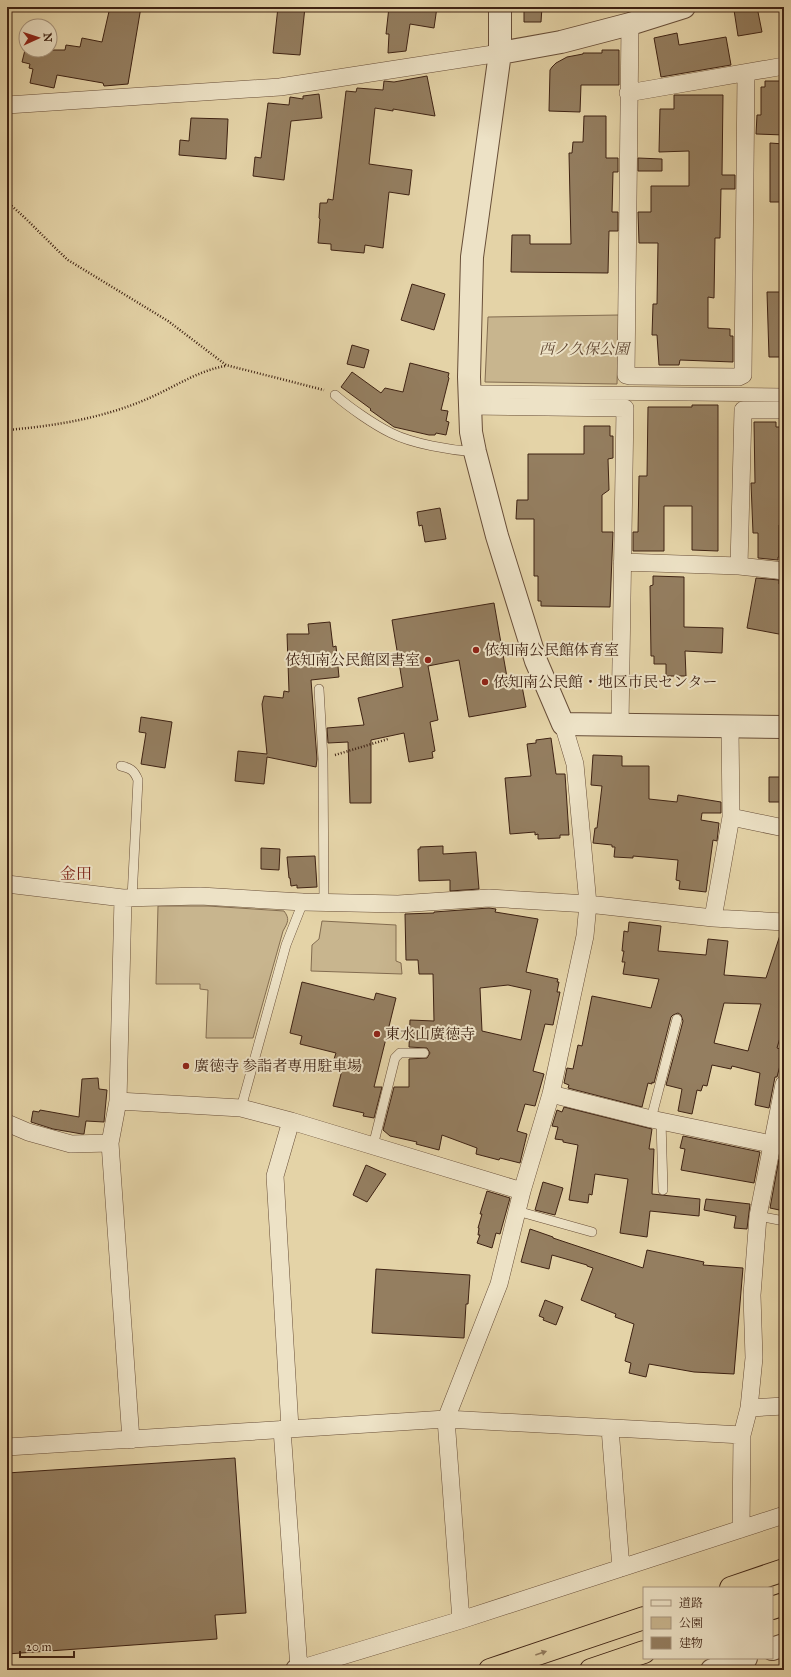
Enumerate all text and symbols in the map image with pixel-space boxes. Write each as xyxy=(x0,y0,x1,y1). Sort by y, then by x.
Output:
north arrow xyxy=(18,18,58,58)
text: N xyxy=(41,32,54,43)
park label: 西ノ久保公園 xyxy=(539,340,632,358)
place label: 依知南公民館体育室 xyxy=(484,641,619,659)
marker: 依知南公民館体育室 xyxy=(471,645,481,655)
place label: 依知南公民館図書室 xyxy=(285,651,420,669)
marker: 依知南公民館図書室 xyxy=(423,655,433,665)
place label: 依知南公民館・地区市民センター xyxy=(493,673,717,691)
marker: 依知南公民館・地区市民センター xyxy=(480,677,490,687)
district label: 金田 xyxy=(60,864,92,883)
place label: 東水山廣徳寺 xyxy=(385,1025,475,1043)
marker: 東水山廣徳寺 xyxy=(372,1029,382,1039)
place label: 廣徳寺 参詣者専用駐車場 xyxy=(194,1057,362,1075)
marker: 廣徳寺 参詣者専用駐車場 xyxy=(181,1061,191,1071)
legend xyxy=(643,1587,773,1659)
text: 道路 xyxy=(679,1596,703,1610)
text: 公園 xyxy=(679,1616,703,1630)
scale bar xyxy=(20,1633,74,1659)
text: 建物 xyxy=(679,1636,703,1650)
text: 20 m xyxy=(26,1640,52,1654)
one-way arrow xyxy=(535,1650,547,1656)

